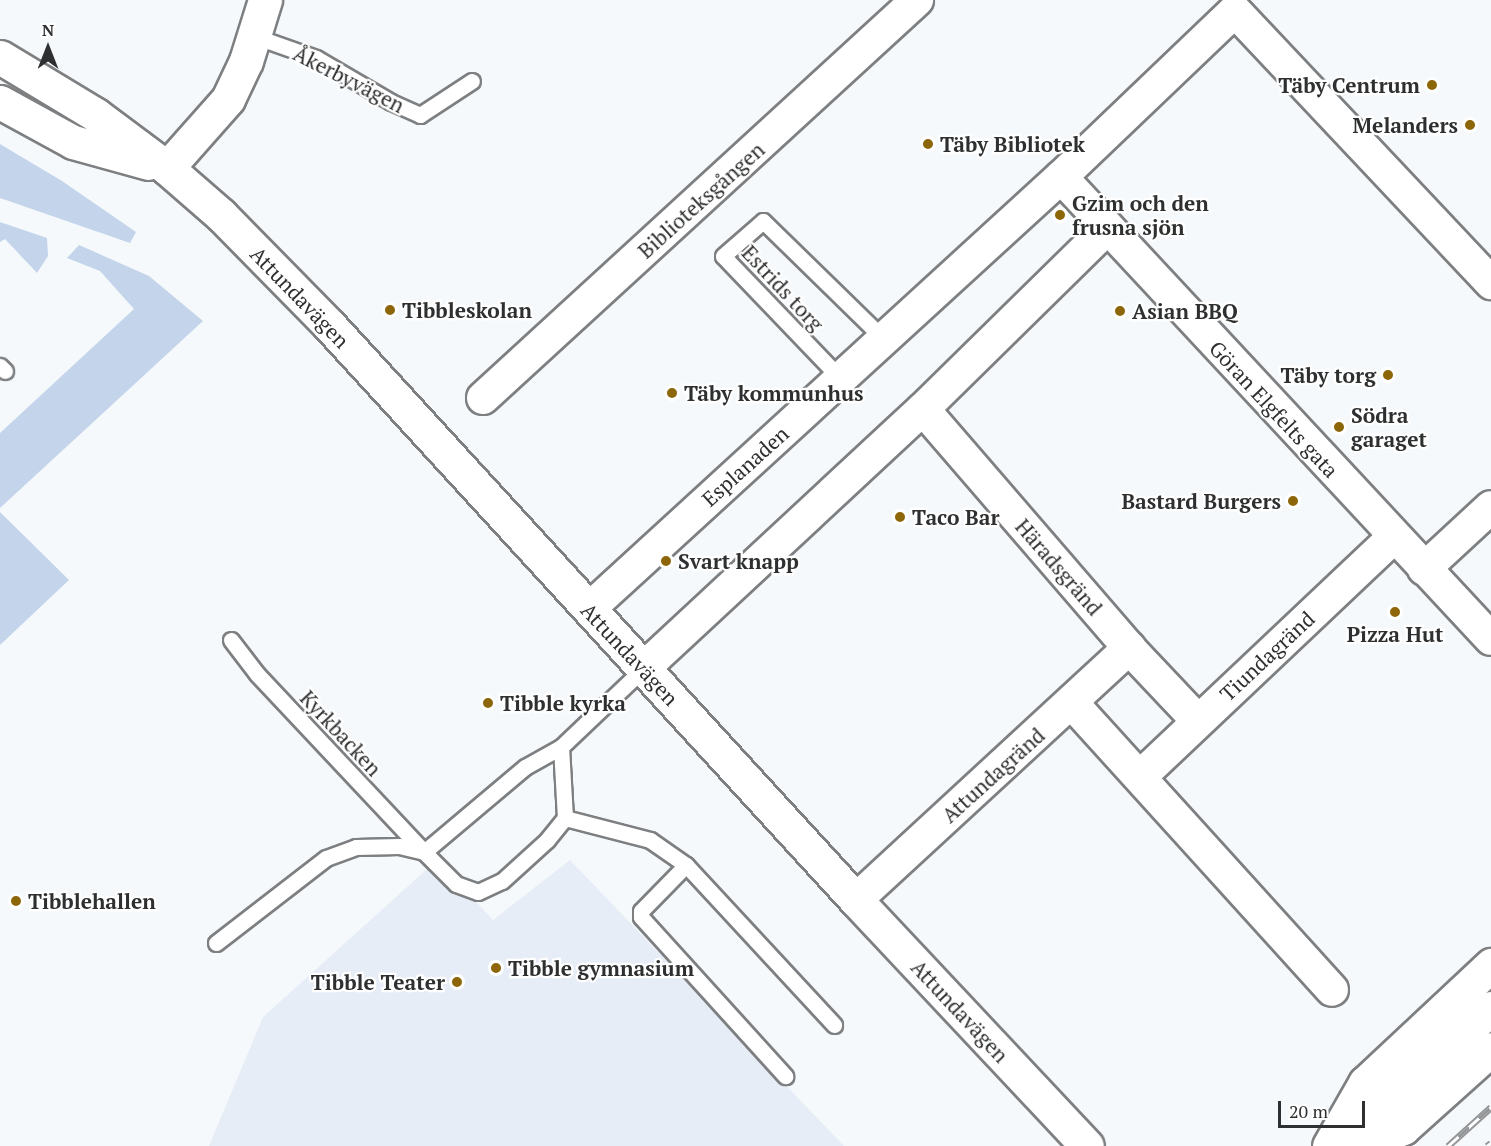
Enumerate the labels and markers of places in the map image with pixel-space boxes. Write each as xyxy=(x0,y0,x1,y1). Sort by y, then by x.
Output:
place label: Täby Centrum xyxy=(1278,72,1420,98)
marker: Täby Centrum xyxy=(1425,78,1439,92)
place label: Melanders xyxy=(1353,112,1458,138)
marker: Melanders xyxy=(1463,118,1477,132)
place label: Täby Bibliotek xyxy=(940,131,1085,157)
marker: Täby Bibliotek xyxy=(921,137,935,151)
place label: Gzim och den frusna sjön xyxy=(1072,190,1209,240)
marker: Gzim och den frusna sjön xyxy=(1053,208,1067,222)
place label: Tibbleskolan xyxy=(402,297,532,323)
place label: Asian BBQ xyxy=(1132,298,1238,324)
marker: Tibbleskolan xyxy=(383,303,397,317)
marker: Asian BBQ xyxy=(1113,304,1127,318)
place label: Täby torg xyxy=(1280,362,1376,388)
marker: Täby torg xyxy=(1381,368,1395,382)
place label: Täby kommunhus xyxy=(684,380,864,406)
marker: Täby kommunhus xyxy=(665,386,679,400)
place label: Södra garaget xyxy=(1351,402,1427,452)
marker: Södra garaget xyxy=(1332,420,1346,434)
place label: Bastard Burgers xyxy=(1121,488,1281,514)
marker: Bastard Burgers xyxy=(1286,494,1300,508)
place label: Taco Bar xyxy=(912,504,999,530)
marker: Taco Bar xyxy=(893,510,907,524)
place label: Svart knapp xyxy=(678,548,799,574)
marker: Svart knapp xyxy=(659,554,673,568)
marker: Pizza Hut xyxy=(1388,605,1402,619)
place label: Pizza Hut xyxy=(1347,621,1443,647)
place label: Tibble kyrka xyxy=(500,690,626,716)
marker: Tibble kyrka xyxy=(481,696,495,710)
place label: Tibblehallen xyxy=(28,888,156,914)
marker: Tibblehallen xyxy=(9,894,23,908)
place label: Tibble gymnasium xyxy=(508,955,694,981)
marker: Tibble gymnasium xyxy=(489,961,503,975)
place label: Tibble Teater xyxy=(311,969,445,995)
marker: Tibble Teater xyxy=(450,975,464,989)

